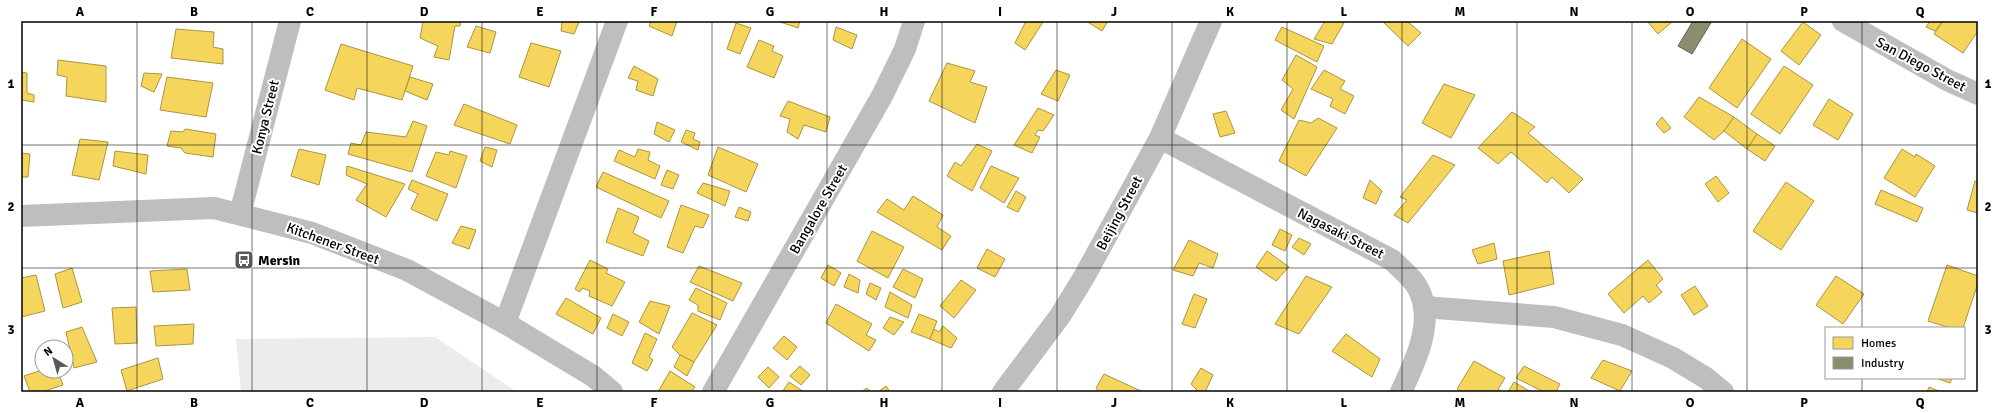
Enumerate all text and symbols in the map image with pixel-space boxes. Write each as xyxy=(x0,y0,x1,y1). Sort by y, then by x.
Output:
text: A xyxy=(76,4,85,20)
text: B xyxy=(190,4,198,20)
text: C xyxy=(306,4,314,20)
text: D xyxy=(420,4,429,20)
text: E xyxy=(536,4,544,20)
text: F xyxy=(651,4,658,20)
text: G xyxy=(766,4,774,20)
text: H xyxy=(880,4,888,20)
text: I xyxy=(998,4,1002,20)
text: J xyxy=(1111,4,1117,20)
text: K xyxy=(1226,4,1234,20)
text: L xyxy=(1341,4,1348,20)
text: M xyxy=(1455,4,1466,20)
text: N xyxy=(1569,4,1579,20)
text: O xyxy=(1686,4,1695,20)
text: P xyxy=(1800,4,1808,20)
text: Q xyxy=(1916,4,1925,20)
street label: San Diego Street xyxy=(1873,34,1969,95)
text: 1 xyxy=(7,76,15,92)
text: 1 xyxy=(1984,76,1992,92)
street label: Konya Street xyxy=(248,78,283,156)
street label: Bangalore Street xyxy=(786,161,851,257)
street label: Beijing Street xyxy=(1093,173,1146,253)
text: 2 xyxy=(7,199,15,215)
text: 2 xyxy=(1984,199,1992,215)
street label: Nagasaki Street xyxy=(1295,204,1387,263)
street label: Kitchener Street xyxy=(284,219,382,268)
bus stop icon: Mersin xyxy=(233,249,255,271)
place label: Mersin xyxy=(258,252,301,269)
text: 3 xyxy=(7,322,15,338)
text: 3 xyxy=(1984,322,1992,338)
legend xyxy=(1825,327,1965,379)
text: Homes xyxy=(1861,336,1896,351)
north arrow xyxy=(34,339,74,379)
text: N xyxy=(41,344,55,359)
text: Industry xyxy=(1861,356,1904,371)
text: A xyxy=(76,395,85,411)
text: B xyxy=(190,395,198,411)
text: C xyxy=(306,395,314,411)
text: D xyxy=(420,395,429,411)
text: E xyxy=(536,395,544,411)
text: F xyxy=(651,395,658,411)
text: G xyxy=(766,395,774,411)
text: H xyxy=(880,395,888,411)
text: I xyxy=(998,395,1002,411)
text: J xyxy=(1111,395,1117,411)
text: K xyxy=(1226,395,1234,411)
text: L xyxy=(1341,395,1348,411)
text: M xyxy=(1455,395,1466,411)
text: N xyxy=(1569,395,1579,411)
text: O xyxy=(1686,395,1695,411)
text: P xyxy=(1800,395,1808,411)
text: Q xyxy=(1916,395,1925,411)

